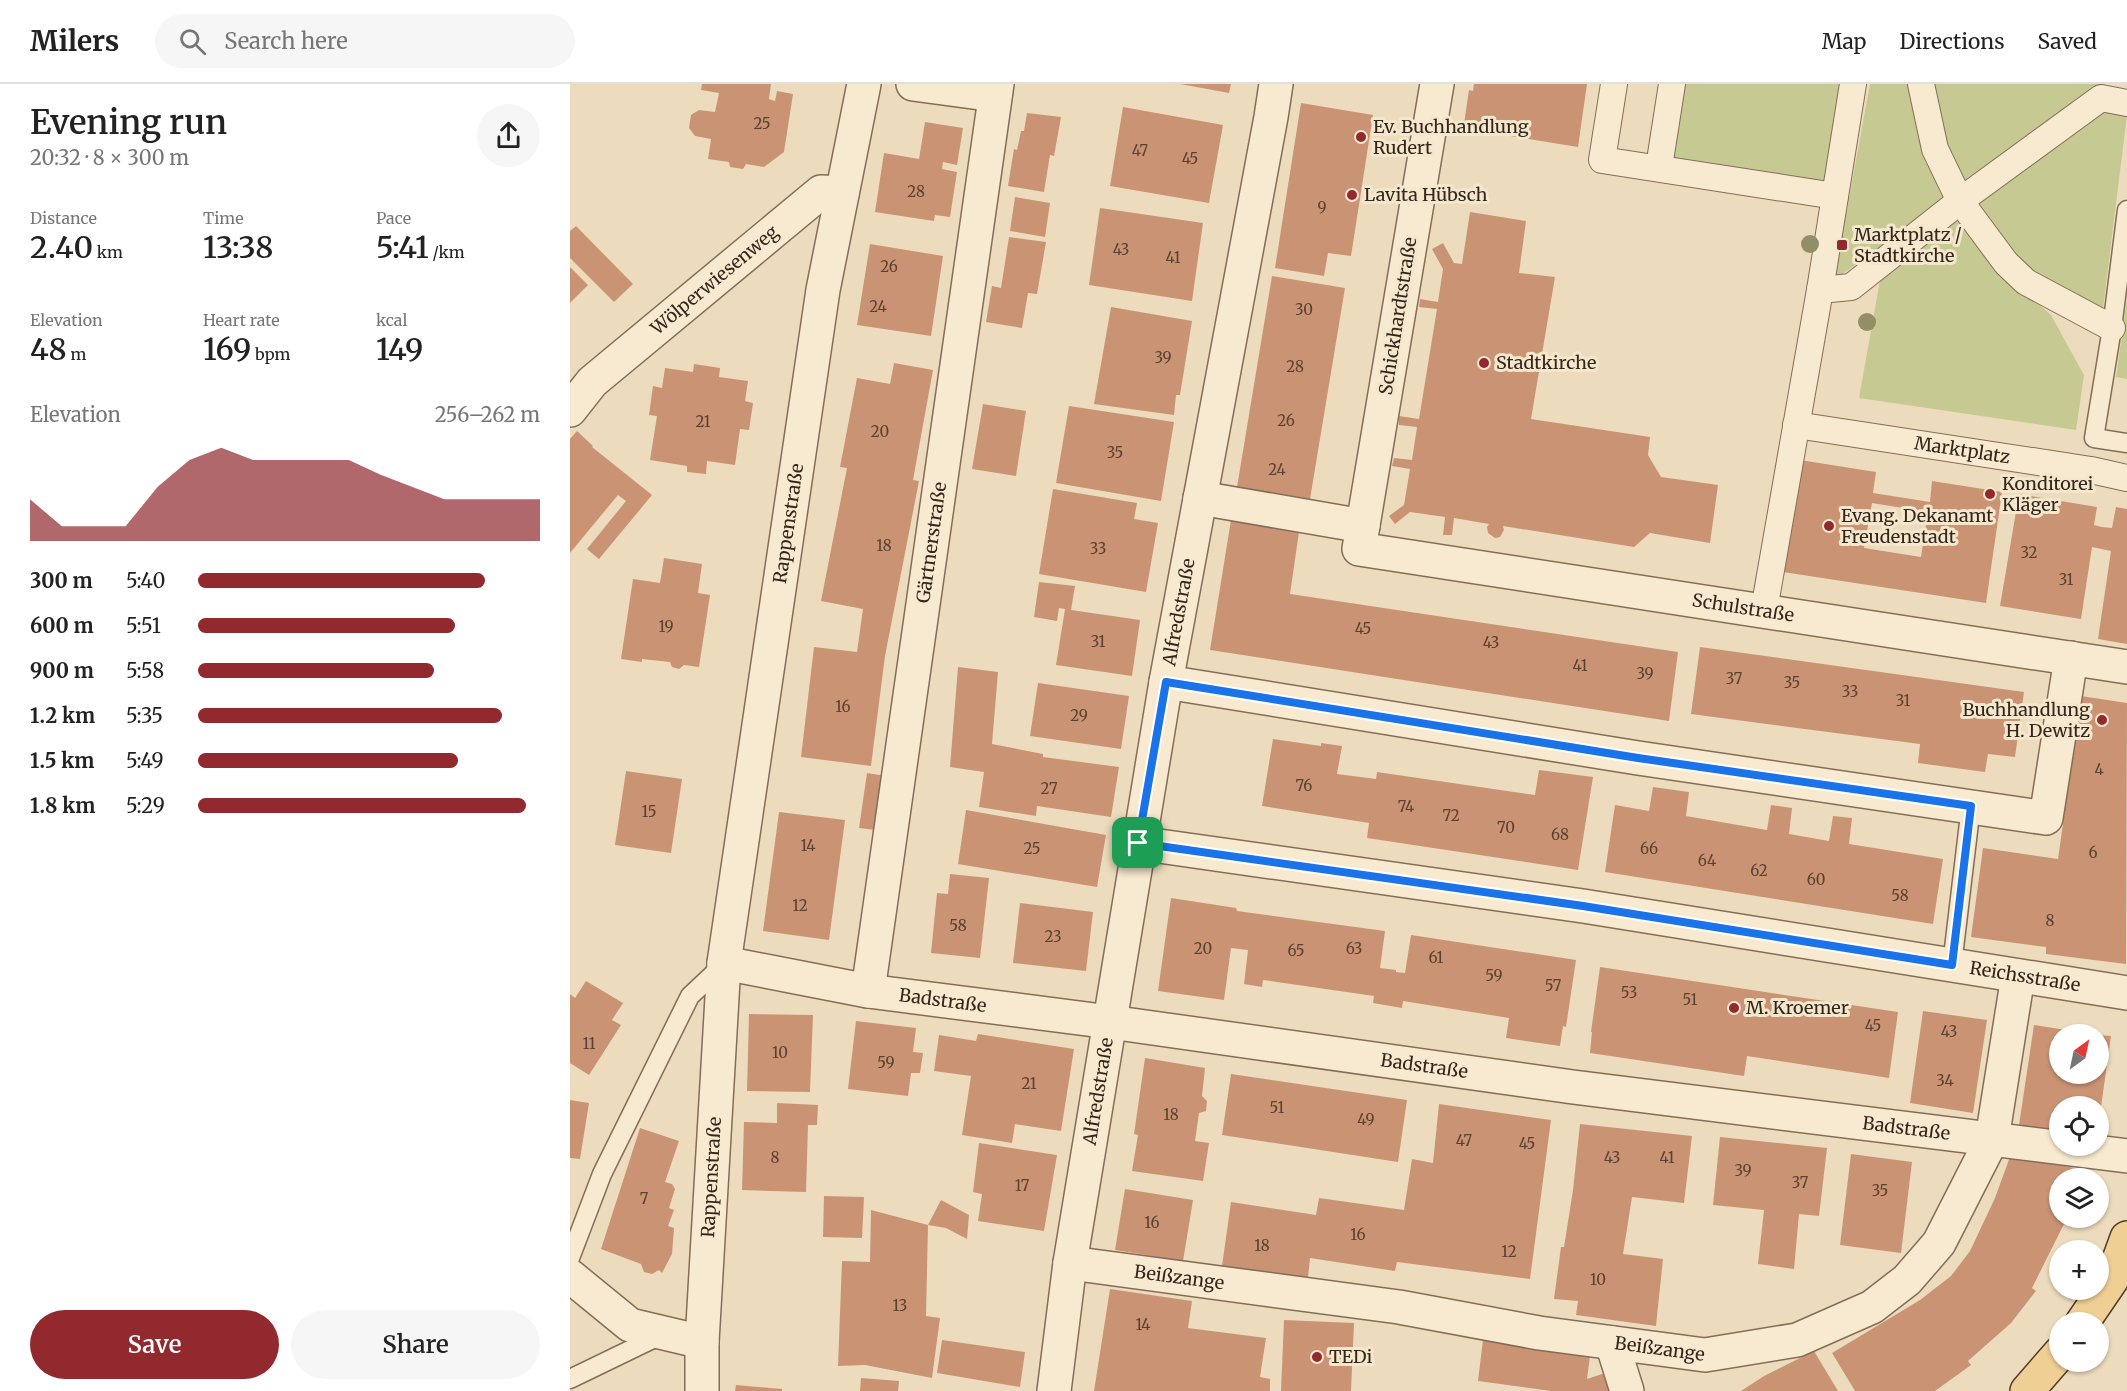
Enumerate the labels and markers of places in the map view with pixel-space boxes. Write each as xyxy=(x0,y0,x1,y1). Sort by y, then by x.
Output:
place label: Ev. Buchhandlung Rudert xyxy=(1373,115,1529,159)
marker: Ev. Buchhandlung Rudert xyxy=(1354,130,1368,144)
place label: Lavita Hübsch xyxy=(1364,183,1488,206)
marker: Lavita Hübsch xyxy=(1345,188,1359,202)
place label: Marktplatz / Stadtkirche xyxy=(1854,223,1962,267)
marker: Marktplatz / Stadtkirche xyxy=(1835,238,1849,252)
place label: Stadtkirche xyxy=(1496,351,1596,374)
marker: Stadtkirche xyxy=(1477,356,1491,370)
place label: Konditorei Kläger xyxy=(2002,472,2094,516)
marker: Konditorei Kläger xyxy=(1983,487,1997,501)
place label: Evang. Dekanamt Freudenstadt xyxy=(1841,504,1993,548)
marker: Evang. Dekanamt Freudenstadt xyxy=(1822,519,1836,533)
place label: Buchhandlung H. Dewitz xyxy=(1962,698,2090,742)
marker: Buchhandlung H. Dewitz xyxy=(2095,713,2109,727)
pin xyxy=(1112,817,1163,868)
place label: M. Kroemer xyxy=(1746,996,1849,1019)
marker: M. Kroemer xyxy=(1727,1001,1741,1015)
place label: TEDi xyxy=(1329,1345,1372,1368)
marker: TEDi xyxy=(1310,1350,1324,1364)

